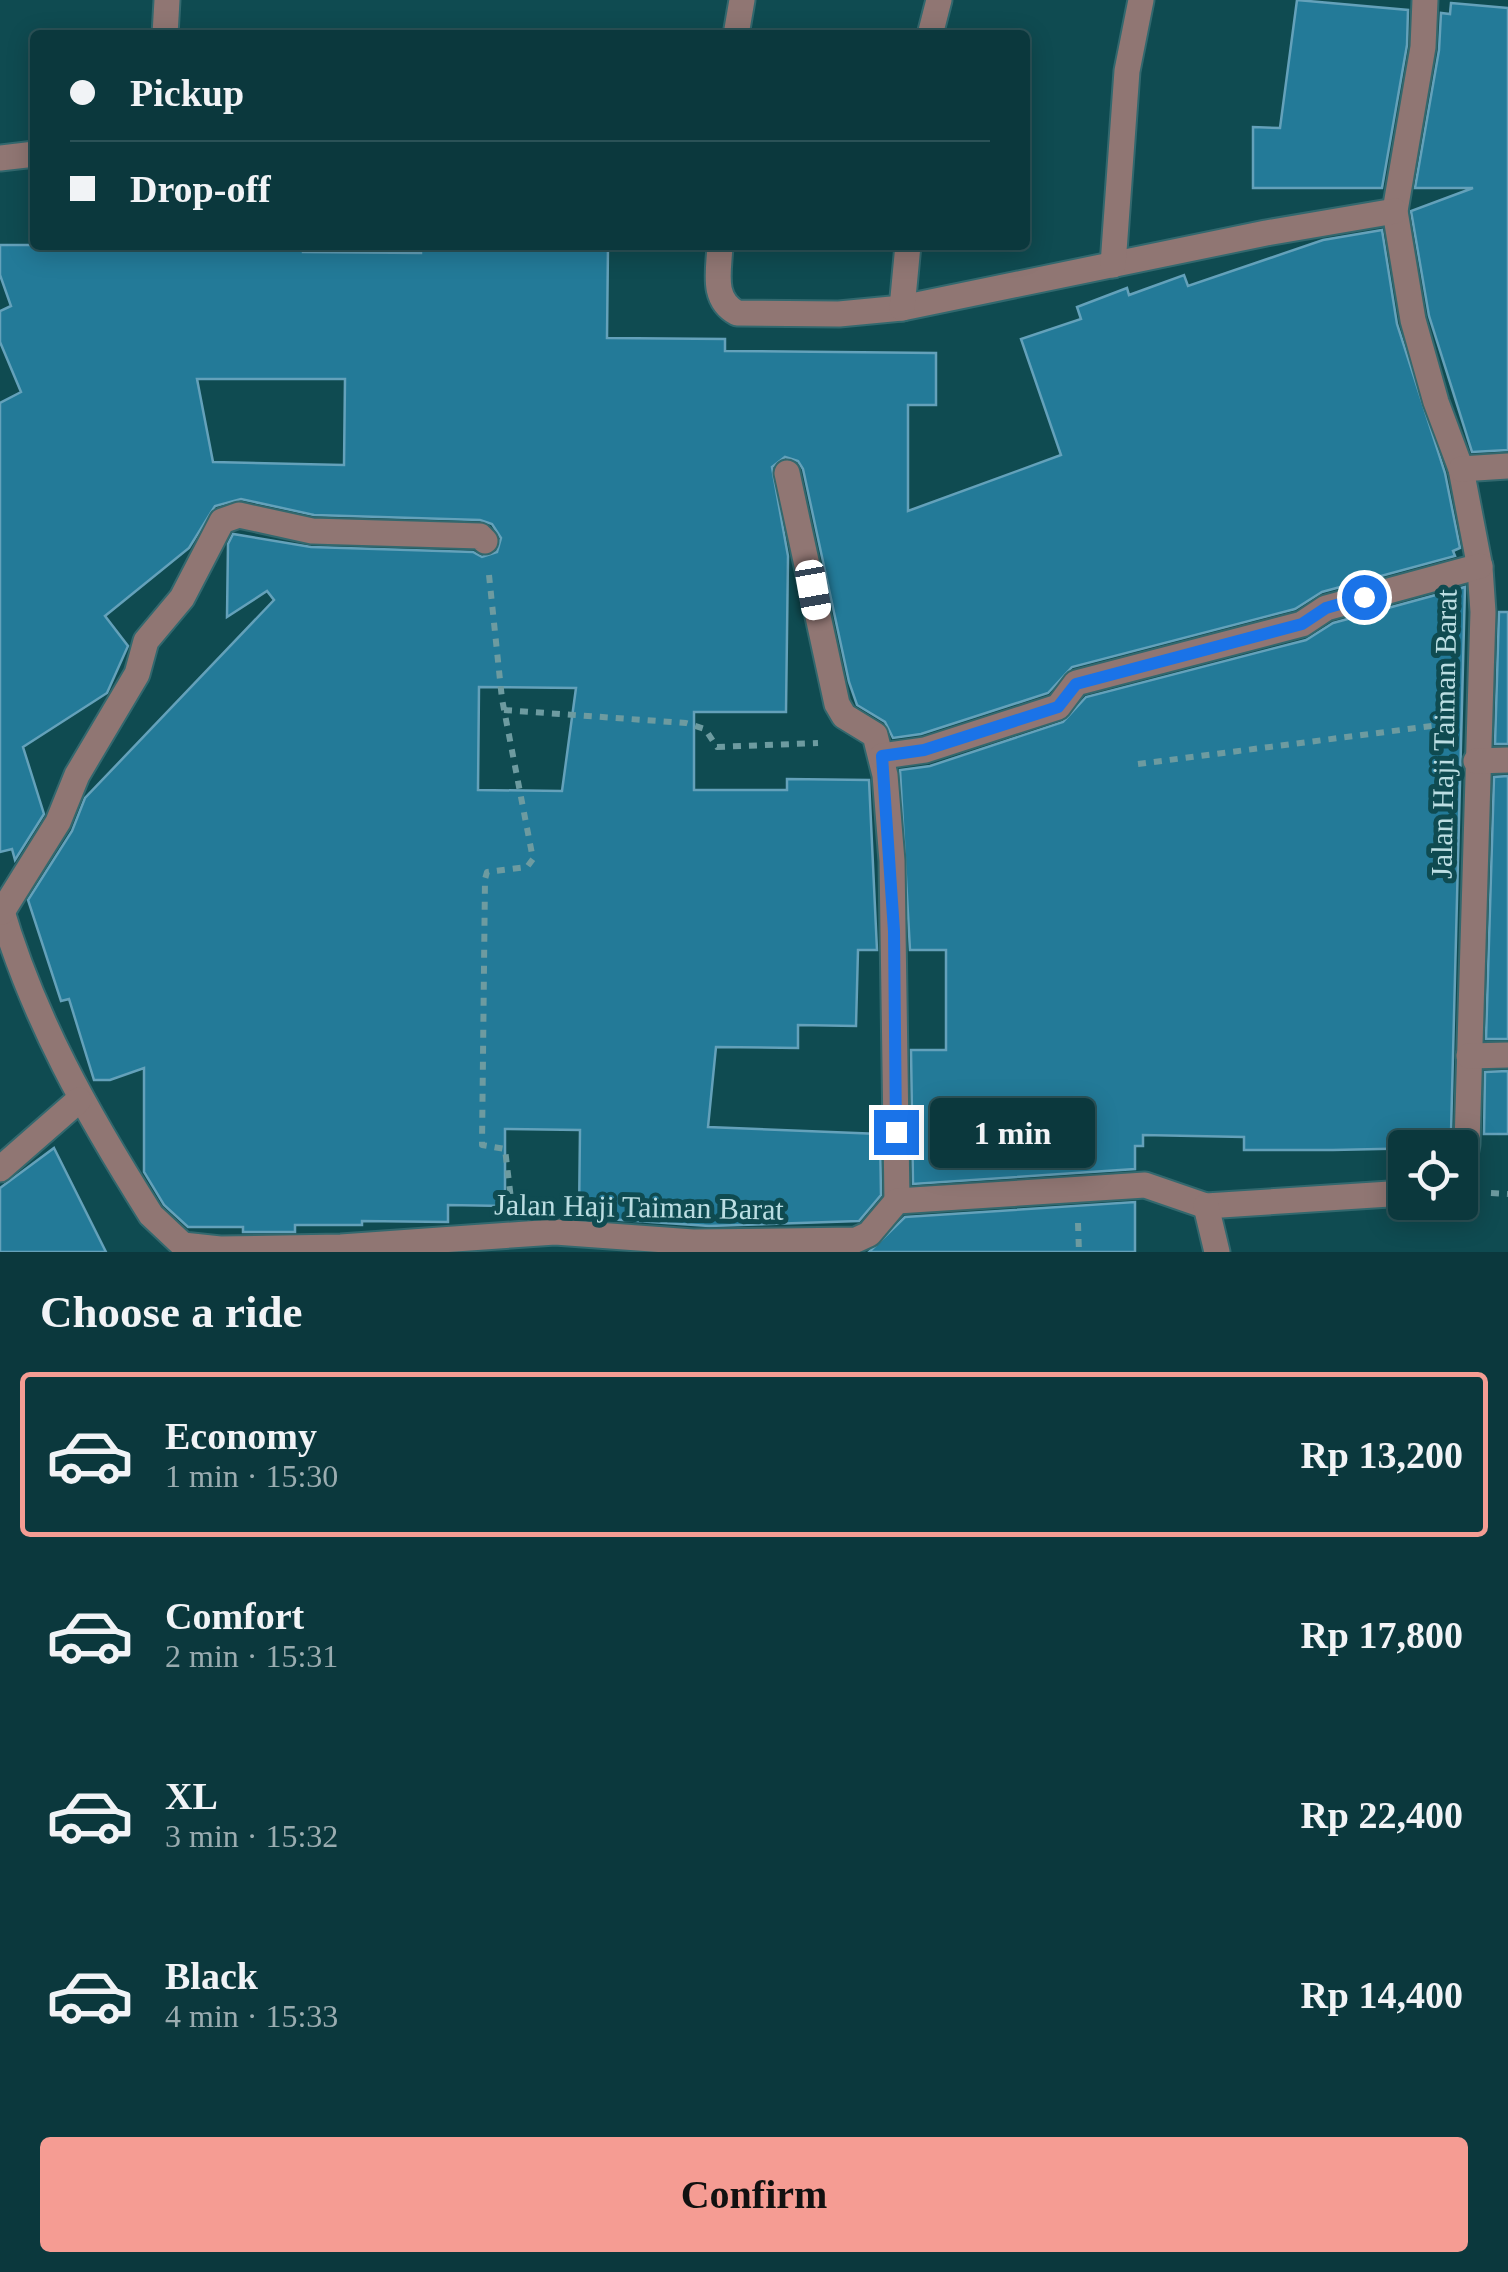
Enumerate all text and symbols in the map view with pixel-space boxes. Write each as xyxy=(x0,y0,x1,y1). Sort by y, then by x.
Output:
text: Pickup xyxy=(130,72,244,114)
text: Drop-off xyxy=(130,168,271,210)
car xyxy=(793,558,833,622)
route start xyxy=(1342,575,1387,620)
street label: Jalan Haji Taiman Barat xyxy=(1424,588,1463,879)
callout: 1 min xyxy=(931,1097,1096,1167)
route end xyxy=(874,1110,919,1155)
text: 1 min xyxy=(974,1115,1051,1151)
map controls xyxy=(1388,1130,1478,1220)
button: locate xyxy=(1388,1130,1478,1220)
street label: Jalan Haji Taiman Barat xyxy=(494,1187,785,1226)
text: Choose a ride xyxy=(40,1287,303,1337)
icon: car xyxy=(45,1410,135,1500)
text: Economy xyxy=(165,1415,317,1457)
text: Rp 13,200 xyxy=(1300,1434,1463,1476)
text: 1 min · 15:30 xyxy=(165,1458,338,1494)
icon: car xyxy=(45,1590,135,1680)
text: Comfort xyxy=(165,1595,304,1637)
text: Rp 17,800 xyxy=(1300,1614,1463,1656)
text: 2 min · 15:31 xyxy=(165,1638,338,1674)
icon: car xyxy=(45,1770,135,1860)
text: XL xyxy=(165,1775,218,1817)
text: Rp 22,400 xyxy=(1300,1794,1463,1836)
text: 3 min · 15:32 xyxy=(165,1818,338,1854)
icon: car xyxy=(45,1950,135,2040)
text: Black xyxy=(165,1955,258,1997)
text: Rp 14,400 xyxy=(1300,1974,1463,2016)
text: 4 min · 15:33 xyxy=(165,1998,338,2034)
button: Confirm xyxy=(40,2137,1468,2252)

